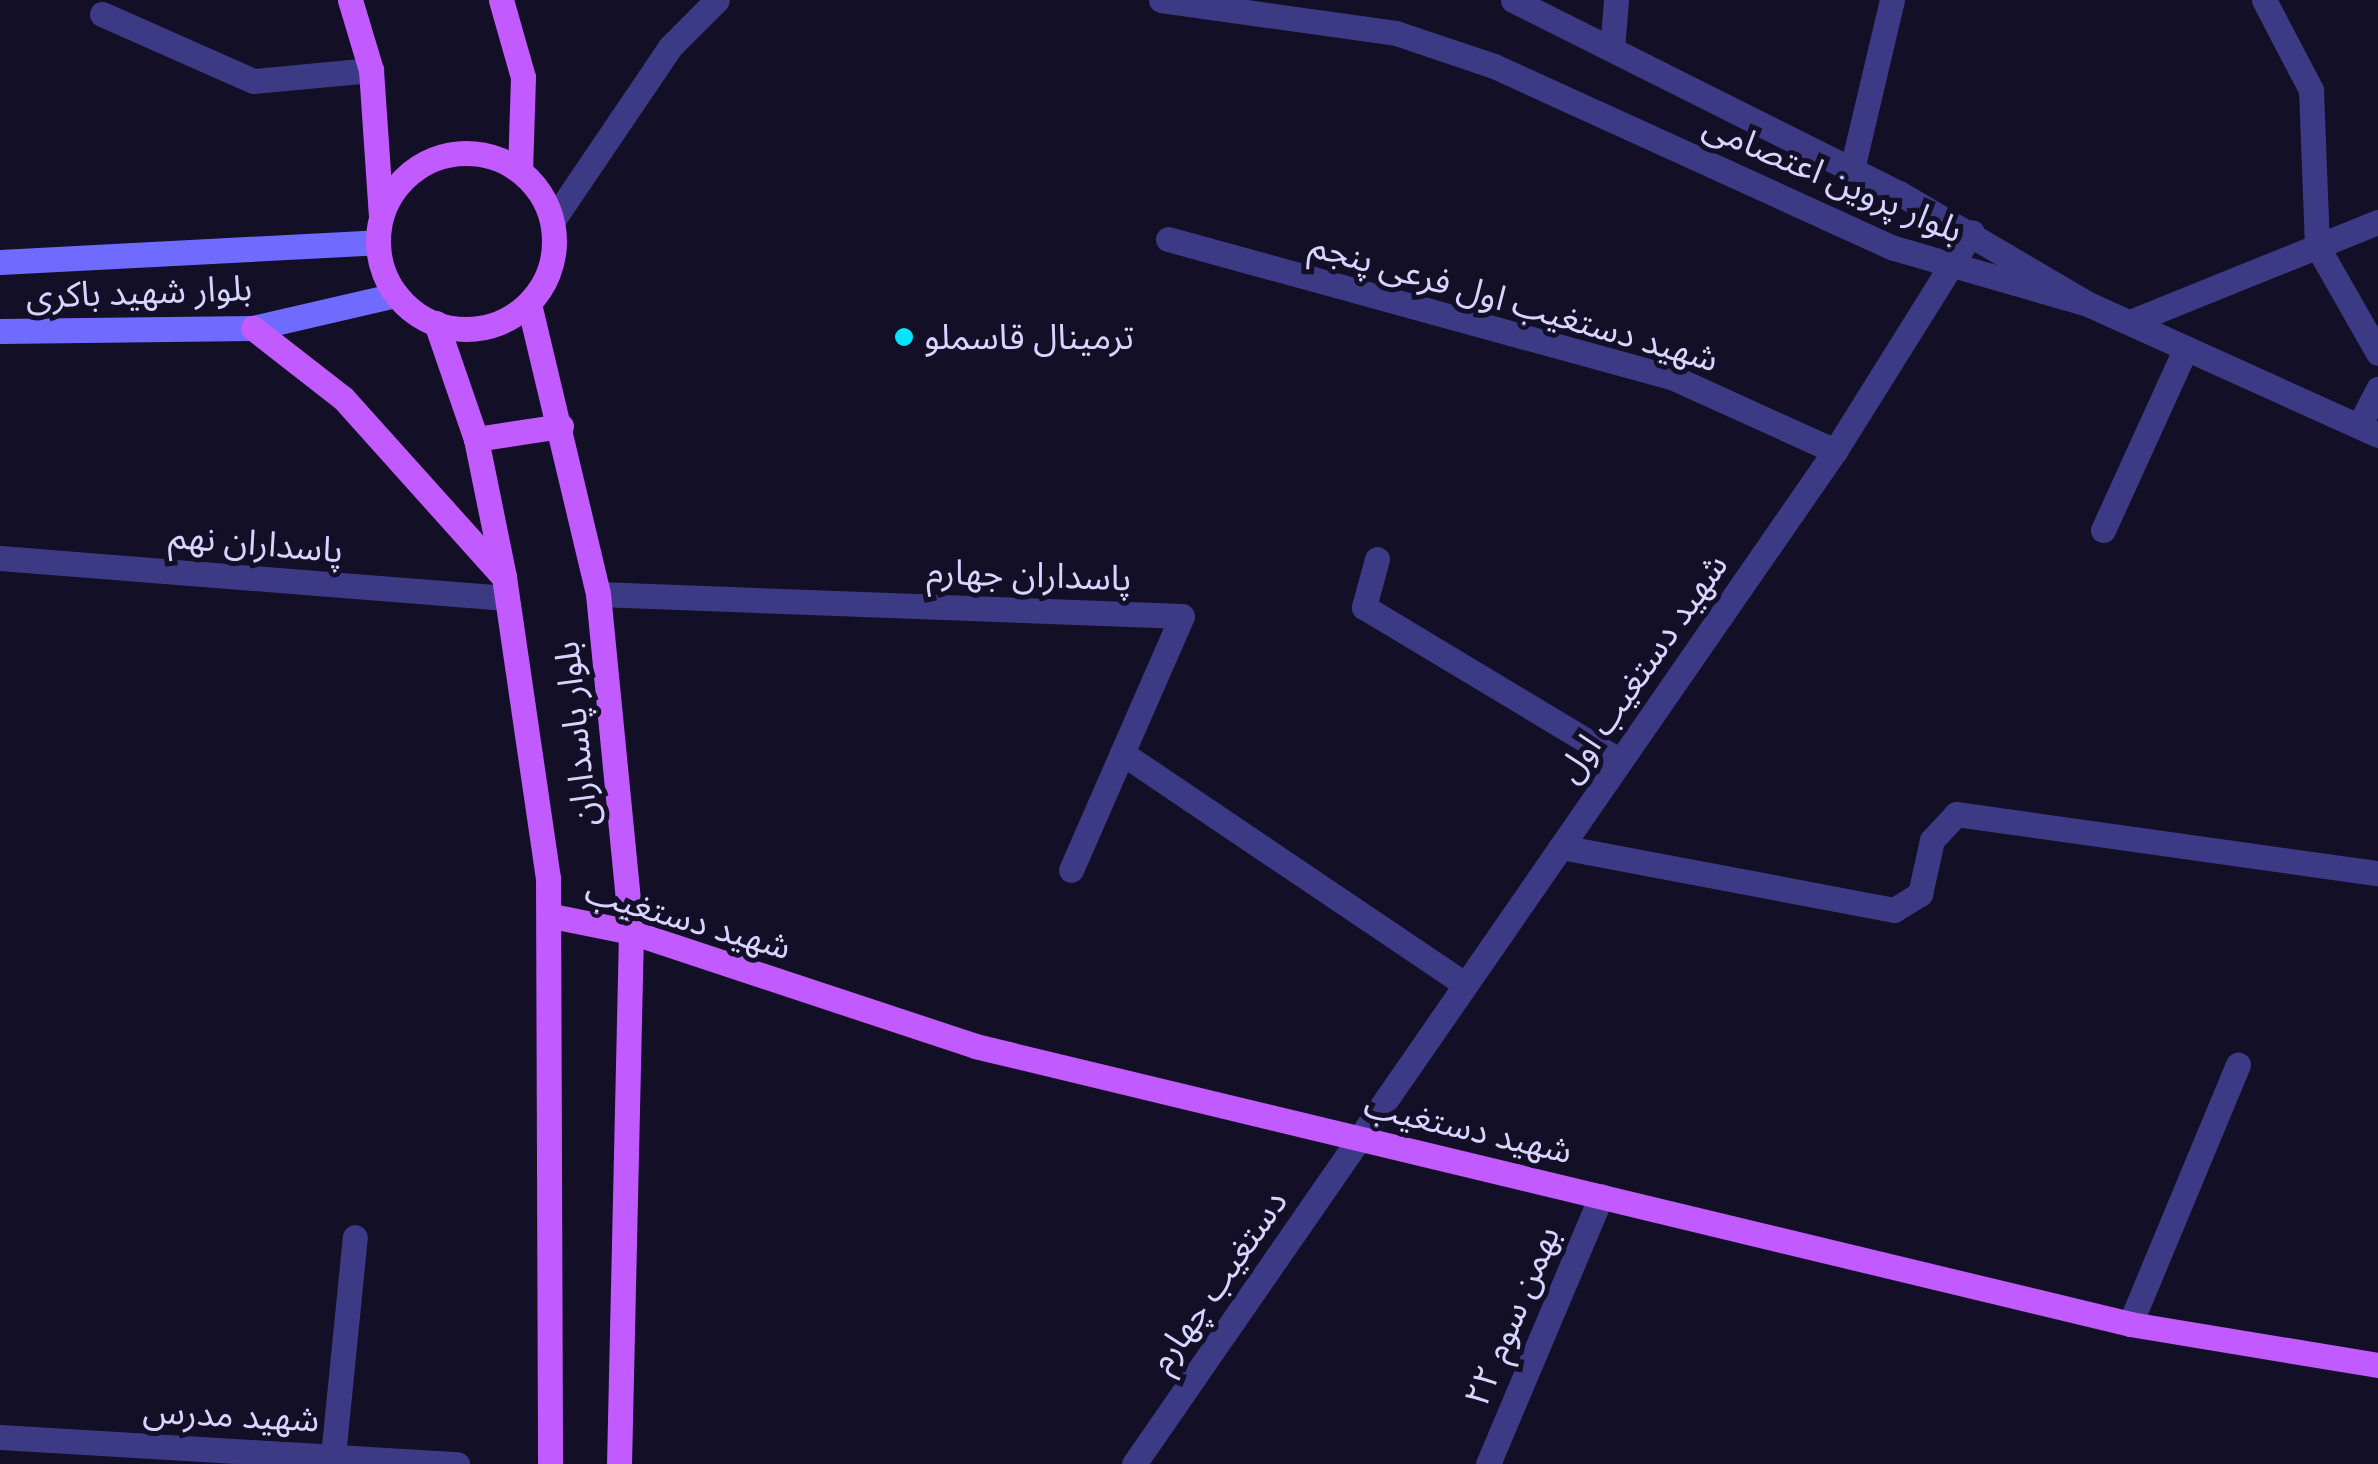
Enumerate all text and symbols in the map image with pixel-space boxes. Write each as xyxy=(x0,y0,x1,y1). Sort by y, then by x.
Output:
street label: بلوار پروین اعتصامی xyxy=(1697,104,1969,252)
street label: شهید دستغیب اول فرعی پنجم xyxy=(1305,224,1723,380)
street label: بلوار شهید باکری xyxy=(25,267,253,317)
place label: ترمینال قاسملو xyxy=(924,316,1134,358)
marker: ترمینال قاسملو xyxy=(893,326,915,348)
street label: پاسداران نهم xyxy=(167,514,345,572)
street label: شهید دستغیب اول xyxy=(1548,546,1736,790)
street label: پاسداران جهارم xyxy=(926,550,1132,600)
street label: بلوار پاسداران xyxy=(545,640,607,828)
street label: شهید دستغیب xyxy=(580,870,796,968)
street label: شهید دستغیب xyxy=(1360,1084,1576,1172)
street label: دستغیب چهارم xyxy=(1140,1182,1296,1380)
street label: ۲۲ بهمن سوم xyxy=(1455,1220,1569,1412)
street label: شهید مدرس xyxy=(142,1389,320,1441)

